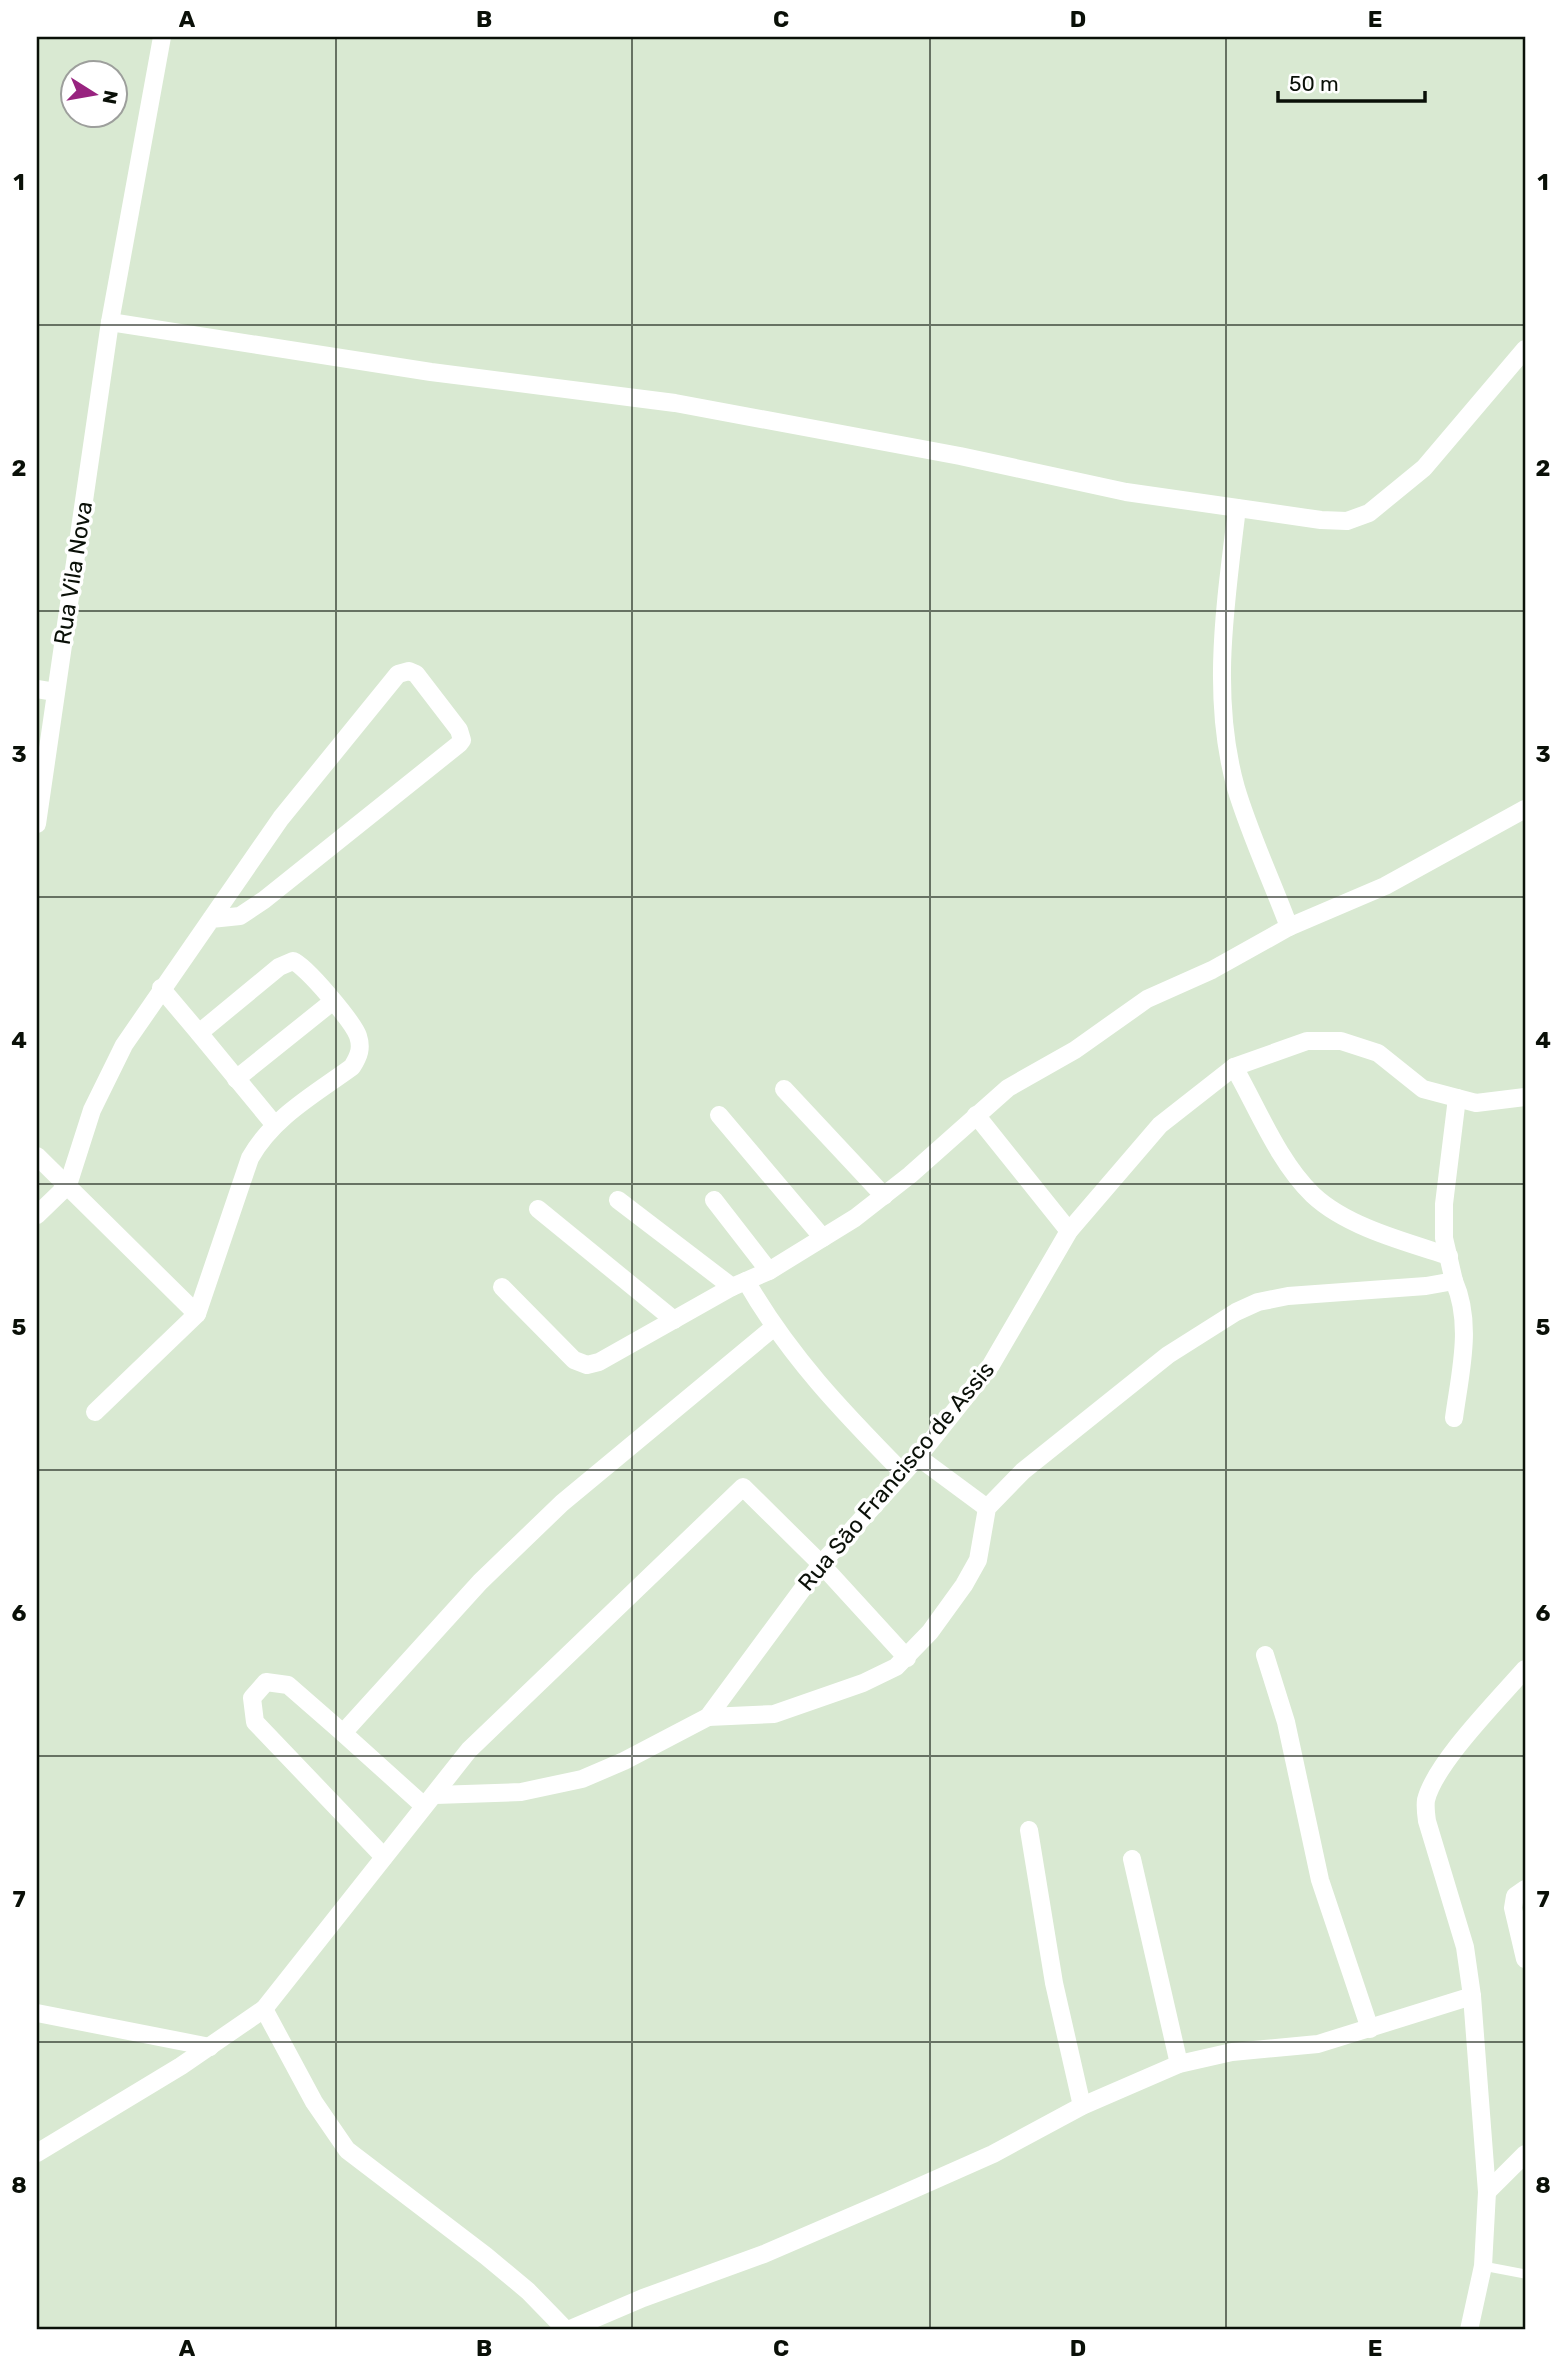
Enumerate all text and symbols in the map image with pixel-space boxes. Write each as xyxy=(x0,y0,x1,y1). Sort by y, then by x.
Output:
text: A xyxy=(179,5,196,33)
text: B xyxy=(476,5,492,33)
text: C xyxy=(773,5,789,33)
text: D xyxy=(1070,5,1086,33)
text: E xyxy=(1368,5,1382,33)
north arrow xyxy=(60,60,130,130)
scale bar xyxy=(1278,60,1426,104)
text: 50 m xyxy=(1289,71,1339,96)
text: N xyxy=(98,88,123,106)
text: 1 xyxy=(13,168,25,196)
text: 1 xyxy=(1537,168,1549,196)
text: 2 xyxy=(12,454,26,482)
text: 2 xyxy=(1536,454,1550,482)
street label: Rua Vila Nova xyxy=(48,499,98,647)
text: 3 xyxy=(11,740,27,768)
text: 3 xyxy=(1535,740,1551,768)
text: 4 xyxy=(11,1026,27,1054)
text: 4 xyxy=(1535,1026,1551,1054)
text: 5 xyxy=(12,1313,27,1341)
text: 5 xyxy=(1536,1313,1551,1341)
street label: Rua São Francisco de Assis xyxy=(792,1356,1000,1596)
text: 6 xyxy=(12,1599,27,1627)
text: 6 xyxy=(1536,1599,1551,1627)
text: 7 xyxy=(12,1885,26,1913)
text: 7 xyxy=(1536,1885,1550,1913)
text: 8 xyxy=(11,2171,27,2199)
text: 8 xyxy=(1535,2171,1551,2199)
text: A xyxy=(179,2334,196,2362)
text: B xyxy=(476,2334,492,2362)
text: C xyxy=(773,2334,789,2362)
text: D xyxy=(1070,2334,1086,2362)
text: E xyxy=(1368,2334,1382,2362)

